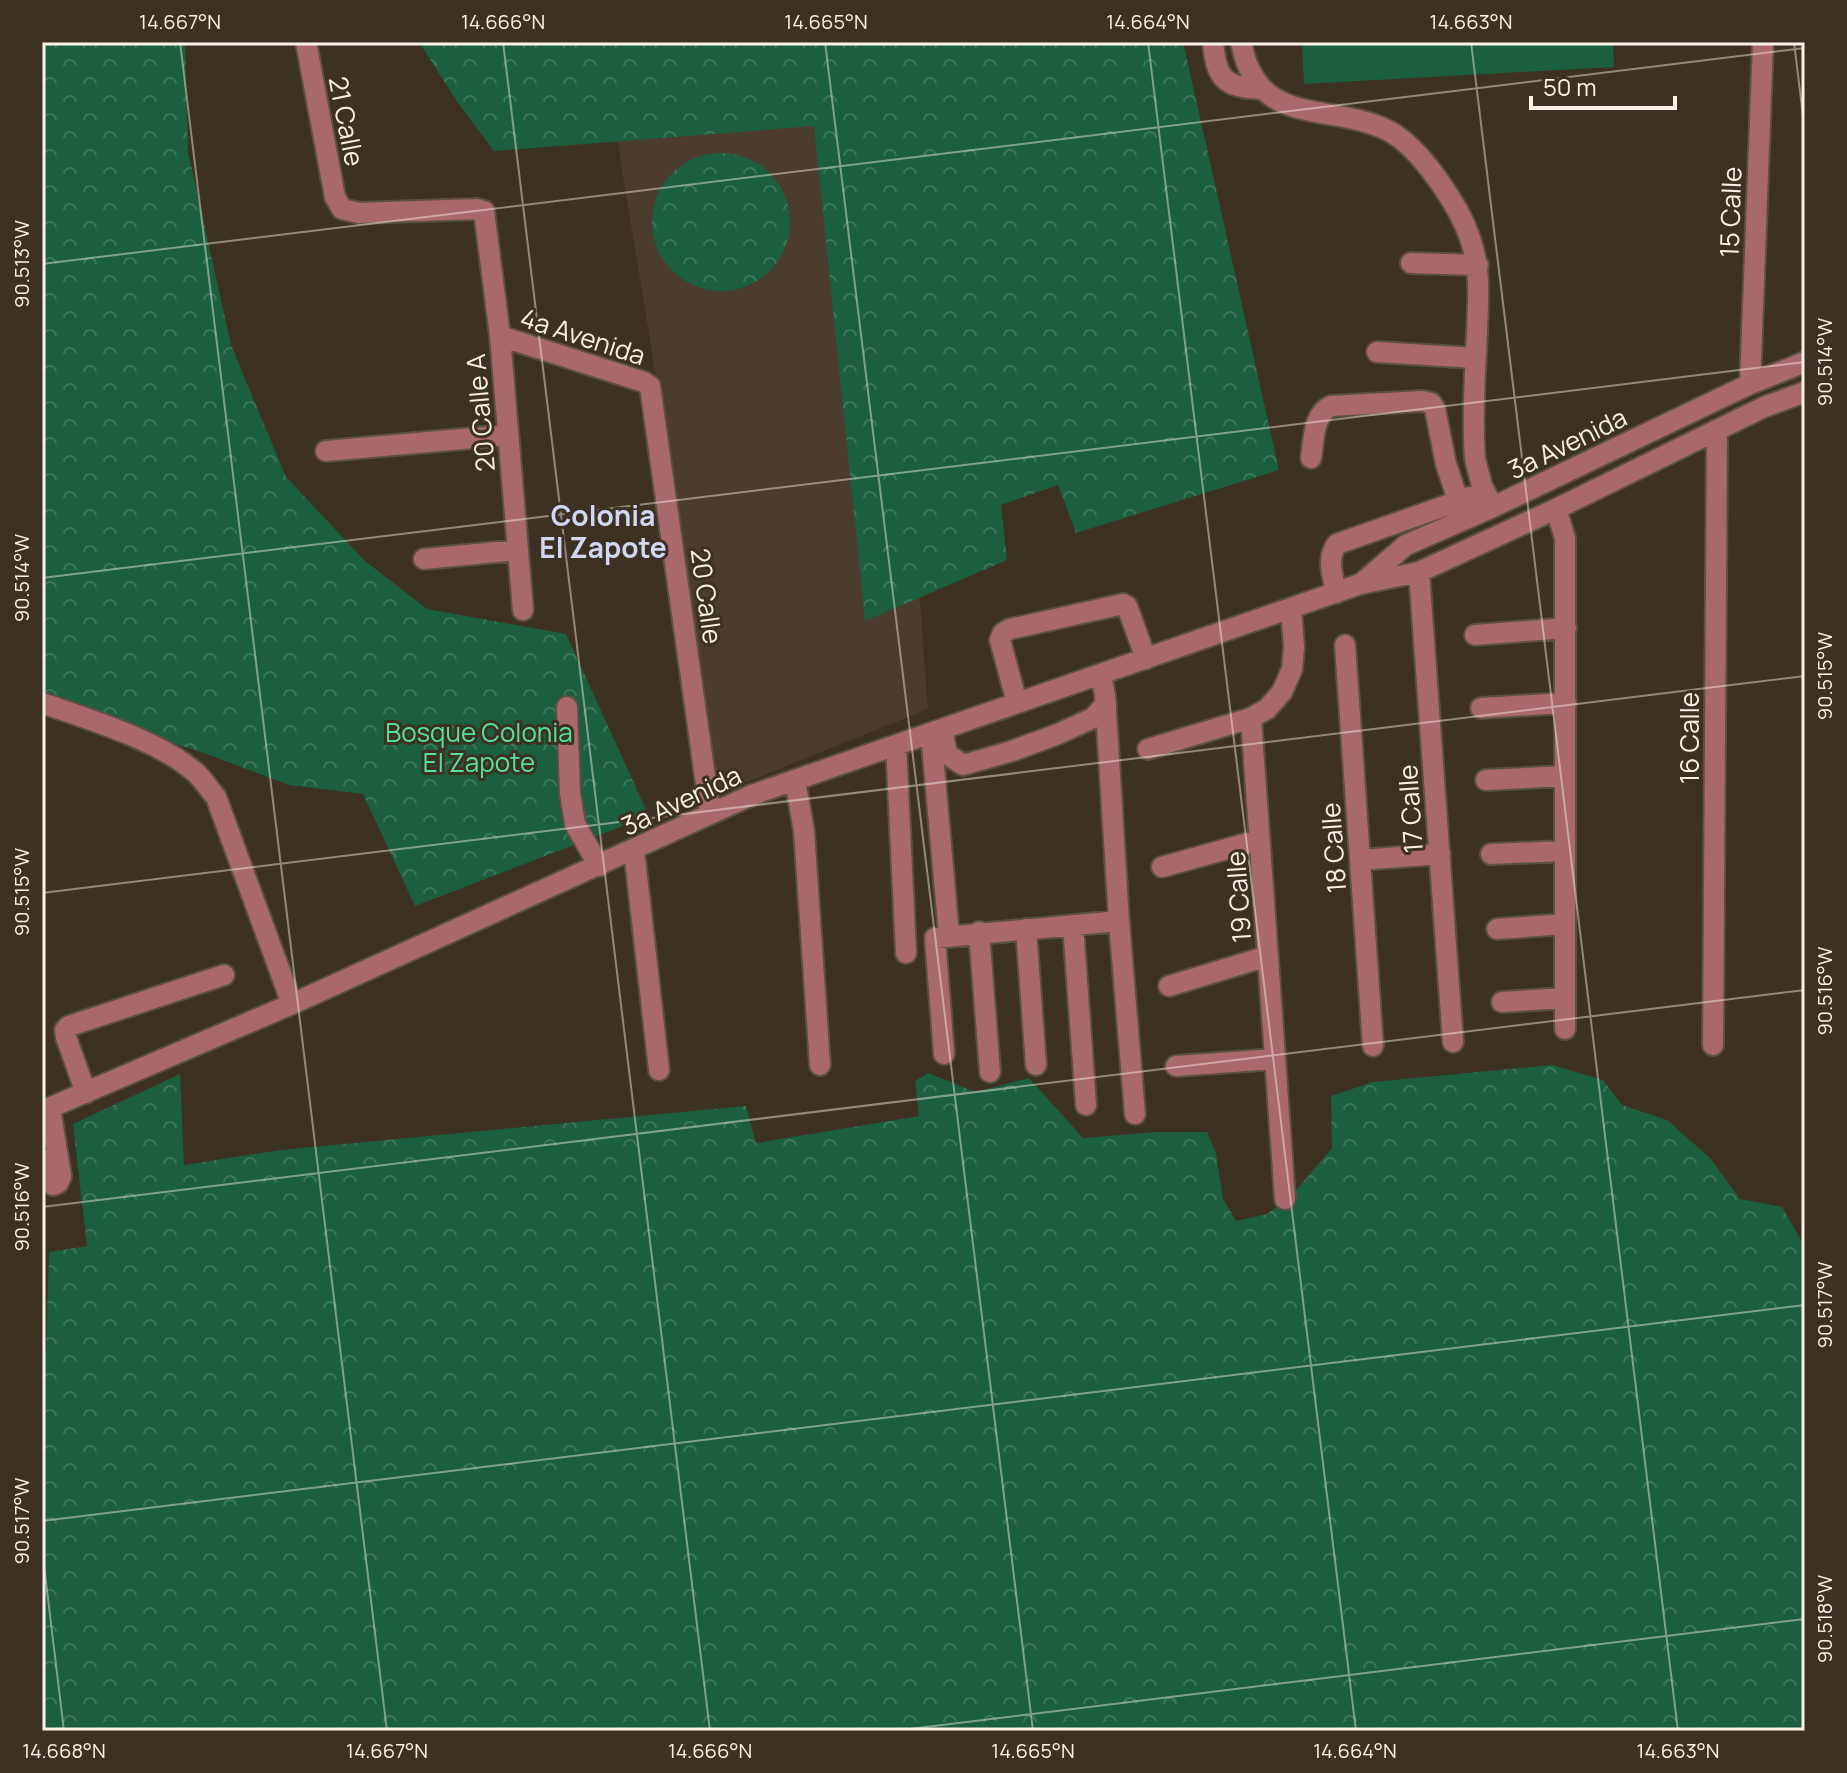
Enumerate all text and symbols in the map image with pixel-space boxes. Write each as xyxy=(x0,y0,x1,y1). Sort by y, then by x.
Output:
text: 14.667°N xyxy=(139,8,221,35)
text: 14.666°N xyxy=(461,8,545,35)
text: 14.665°N xyxy=(784,8,868,35)
text: 14.664°N xyxy=(1106,8,1190,35)
text: 14.663°N xyxy=(1430,8,1512,35)
scale bar xyxy=(1531,60,1675,110)
text: 50 m xyxy=(1543,70,1597,103)
street label: 21 Calle xyxy=(321,73,373,169)
street label: 15 Calle xyxy=(1710,166,1750,258)
text: 90.513°W xyxy=(8,220,35,308)
street label: 4a Avenida xyxy=(516,299,650,373)
text: 90.514°W xyxy=(1811,317,1838,406)
street label: 20 Calle A xyxy=(457,353,503,473)
street label: 3a Avenida xyxy=(1501,399,1633,487)
district label: Colonia El Zapote xyxy=(539,496,667,566)
text: 90.514°W xyxy=(8,533,35,622)
street label: 20 Calle xyxy=(682,546,732,646)
text: 90.515°W xyxy=(1811,632,1838,720)
street label: 16 Calle xyxy=(1671,692,1707,784)
park label: Bosque Colonia El Zapote xyxy=(385,714,573,780)
street label: 3a Avenida xyxy=(615,757,747,843)
street label: 17 Calle xyxy=(1389,763,1431,855)
street label: 18 Calle xyxy=(1312,801,1354,895)
text: 90.515°W xyxy=(8,848,35,936)
street label: 19 Calle xyxy=(1217,850,1259,944)
text: 90.516°W xyxy=(1811,946,1838,1036)
text: 90.516°W xyxy=(8,1162,35,1252)
text: 90.517°W xyxy=(1811,1261,1838,1348)
text: 90.517°W xyxy=(8,1477,35,1564)
text: 90.518°W xyxy=(1811,1575,1838,1663)
text: 14.668°N xyxy=(22,1737,106,1764)
text: 14.667°N xyxy=(346,1737,428,1764)
text: 14.666°N xyxy=(668,1737,752,1764)
text: 14.665°N xyxy=(991,1737,1075,1764)
text: 14.664°N xyxy=(1313,1737,1397,1764)
text: 14.663°N xyxy=(1637,1737,1719,1764)

